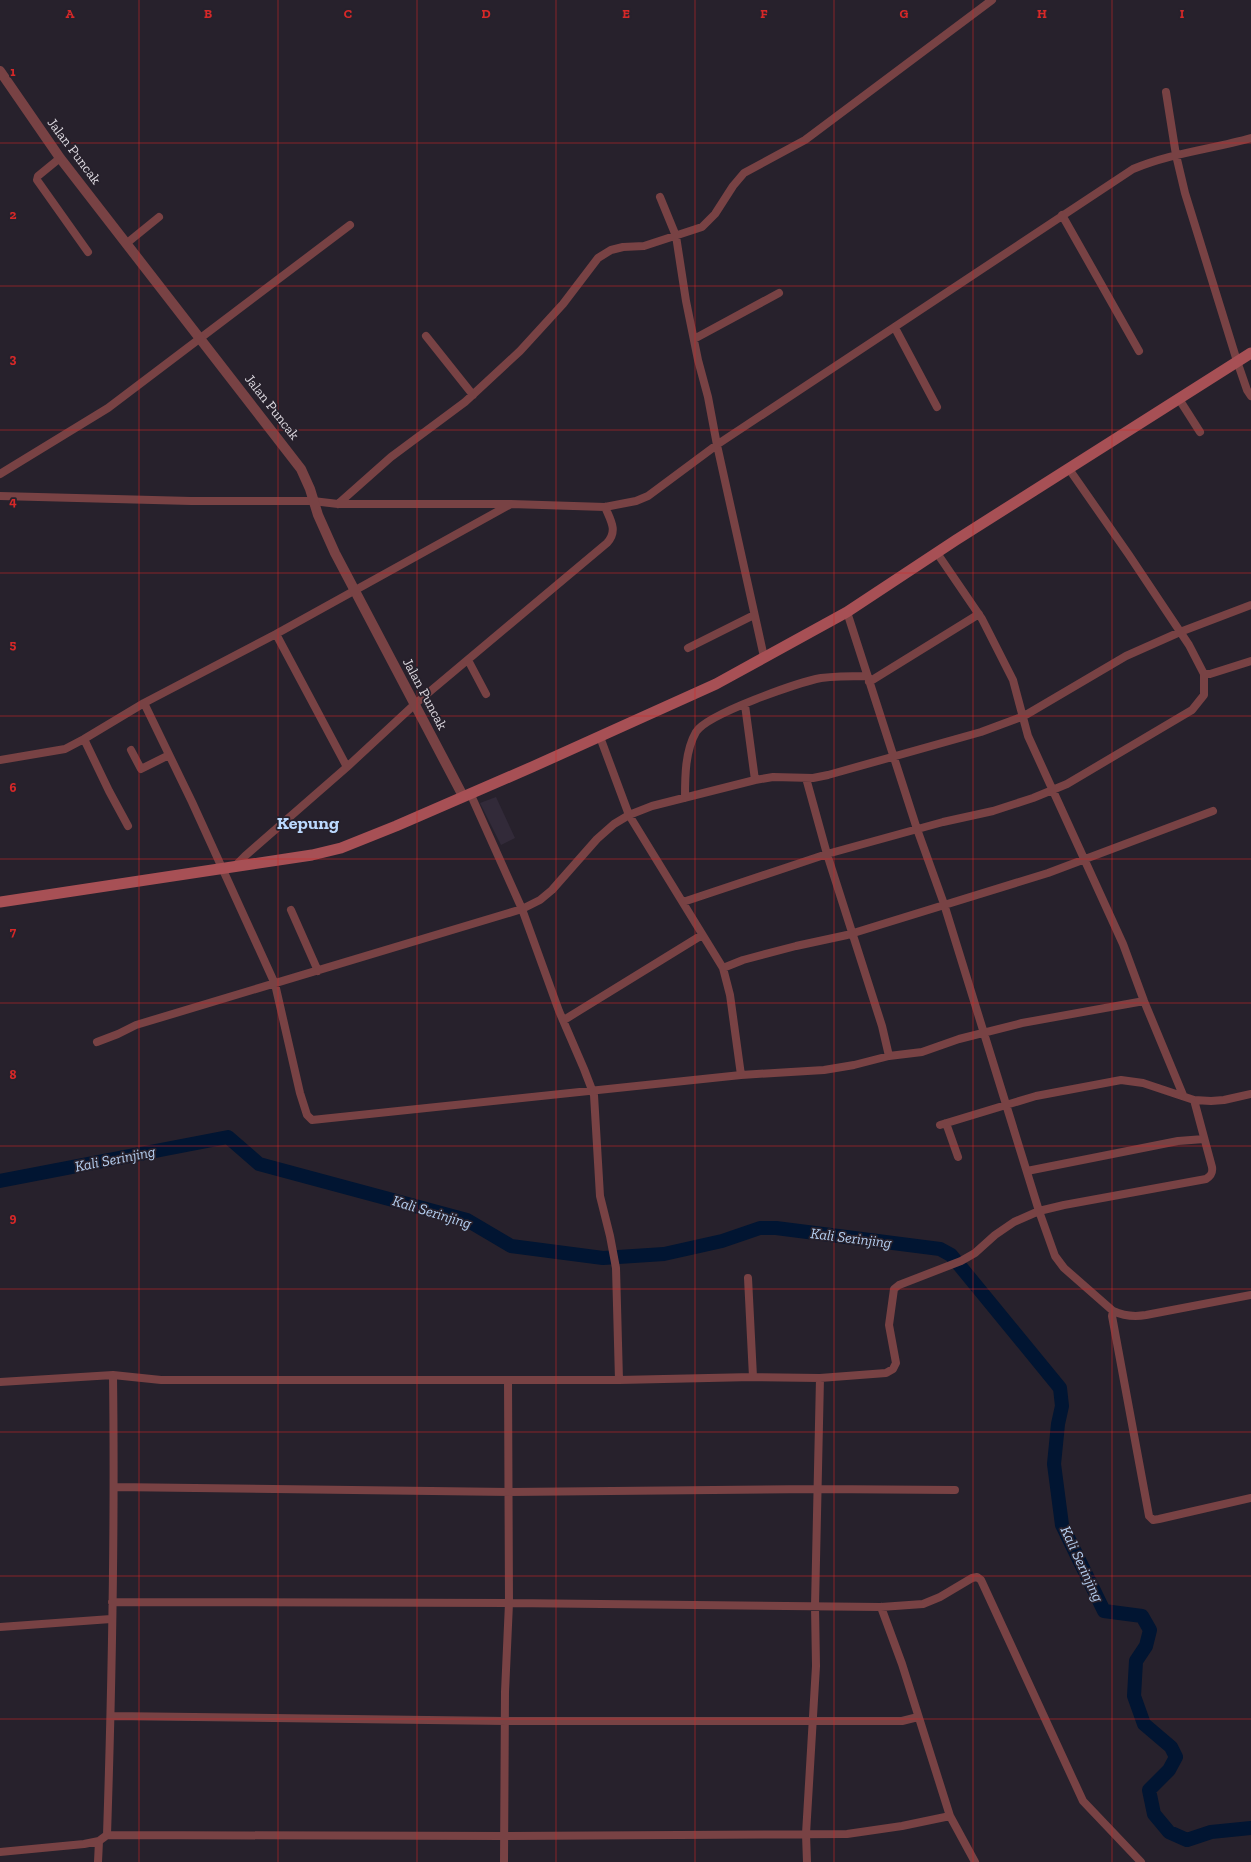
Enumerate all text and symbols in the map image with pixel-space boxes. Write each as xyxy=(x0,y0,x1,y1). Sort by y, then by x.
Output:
text: A xyxy=(66,6,75,21)
text: B xyxy=(204,6,212,21)
text: C xyxy=(344,6,352,21)
text: D xyxy=(481,6,491,21)
text: E xyxy=(622,6,630,21)
text: F xyxy=(760,6,768,21)
text: G xyxy=(900,6,909,21)
text: H xyxy=(1037,6,1047,21)
text: I xyxy=(1180,6,1185,21)
text: 1 xyxy=(10,64,16,79)
street label: Jalan Puncak xyxy=(43,114,105,188)
text: 2 xyxy=(10,207,17,222)
text: 3 xyxy=(10,351,17,366)
street label: Jalan Puncak xyxy=(241,371,303,444)
text: 4 xyxy=(9,494,17,509)
text: 5 xyxy=(10,637,17,652)
street label: Jalan Puncak xyxy=(399,655,451,733)
text: 6 xyxy=(10,780,17,795)
district label: Kepung xyxy=(277,812,339,834)
text: 7 xyxy=(10,924,17,939)
text: 8 xyxy=(9,1067,17,1082)
water label: Kali Serinjing xyxy=(73,1142,157,1176)
water label: Kali Serinjing xyxy=(390,1191,474,1233)
text: 9 xyxy=(10,1210,17,1225)
water label: Kali Serinjing xyxy=(809,1224,893,1252)
water label: Kali Serinjing xyxy=(1057,1523,1108,1605)

